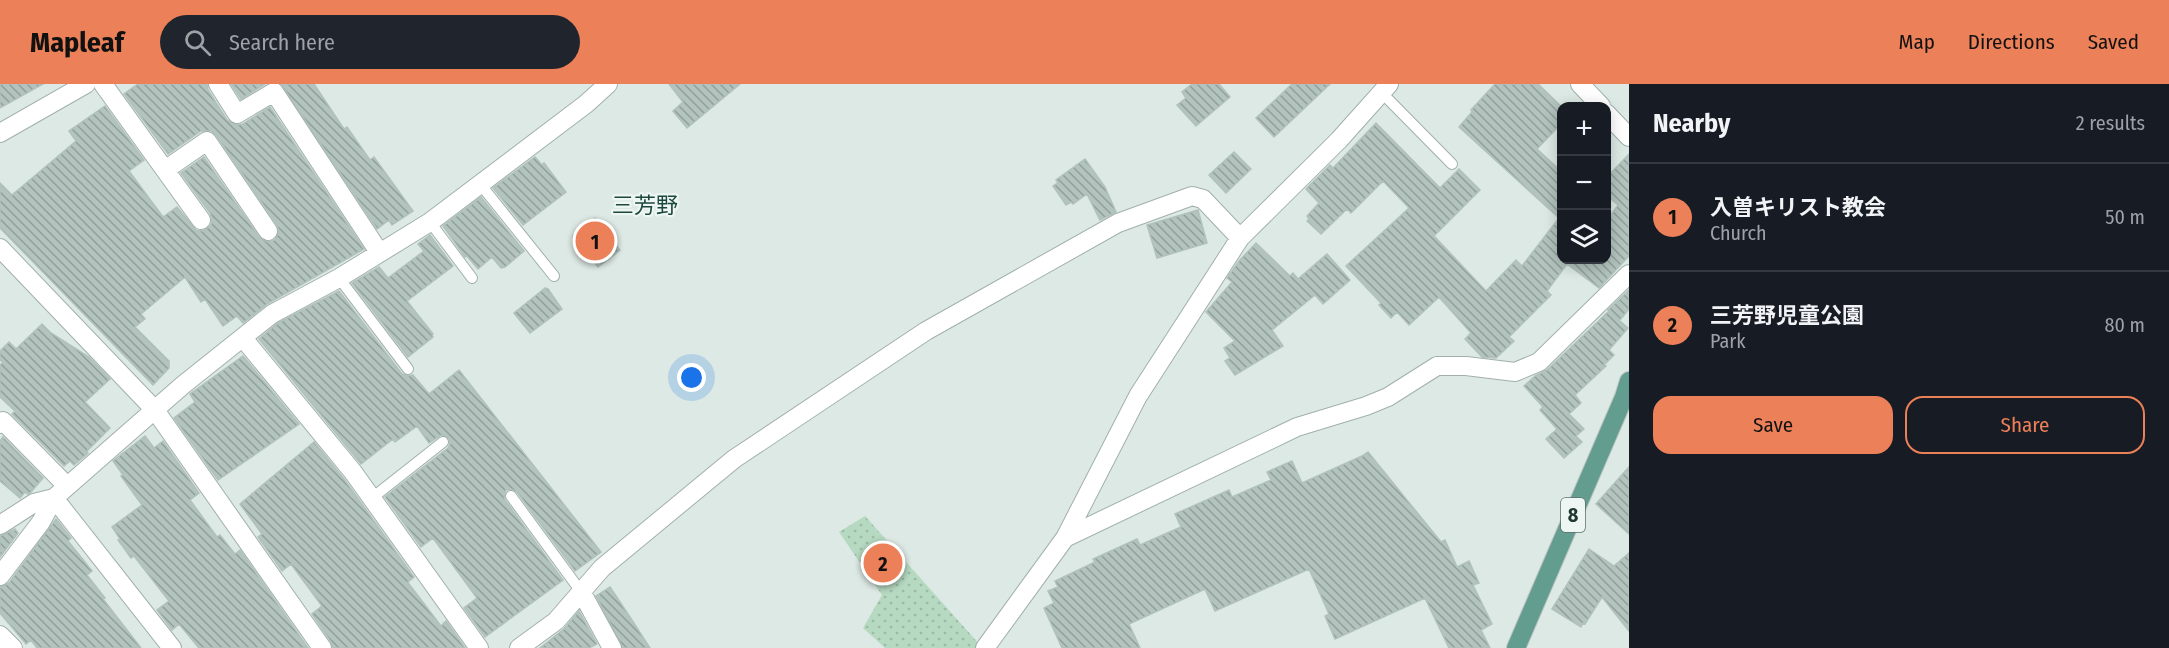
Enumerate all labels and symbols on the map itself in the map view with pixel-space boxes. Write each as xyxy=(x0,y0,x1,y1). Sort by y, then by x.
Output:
district label: 三芳野 xyxy=(612,192,678,219)
pin: 1 xyxy=(576,218,614,264)
your location xyxy=(677,363,706,392)
road number: 8 xyxy=(1561,498,1585,532)
pin: 2 xyxy=(864,540,902,586)

